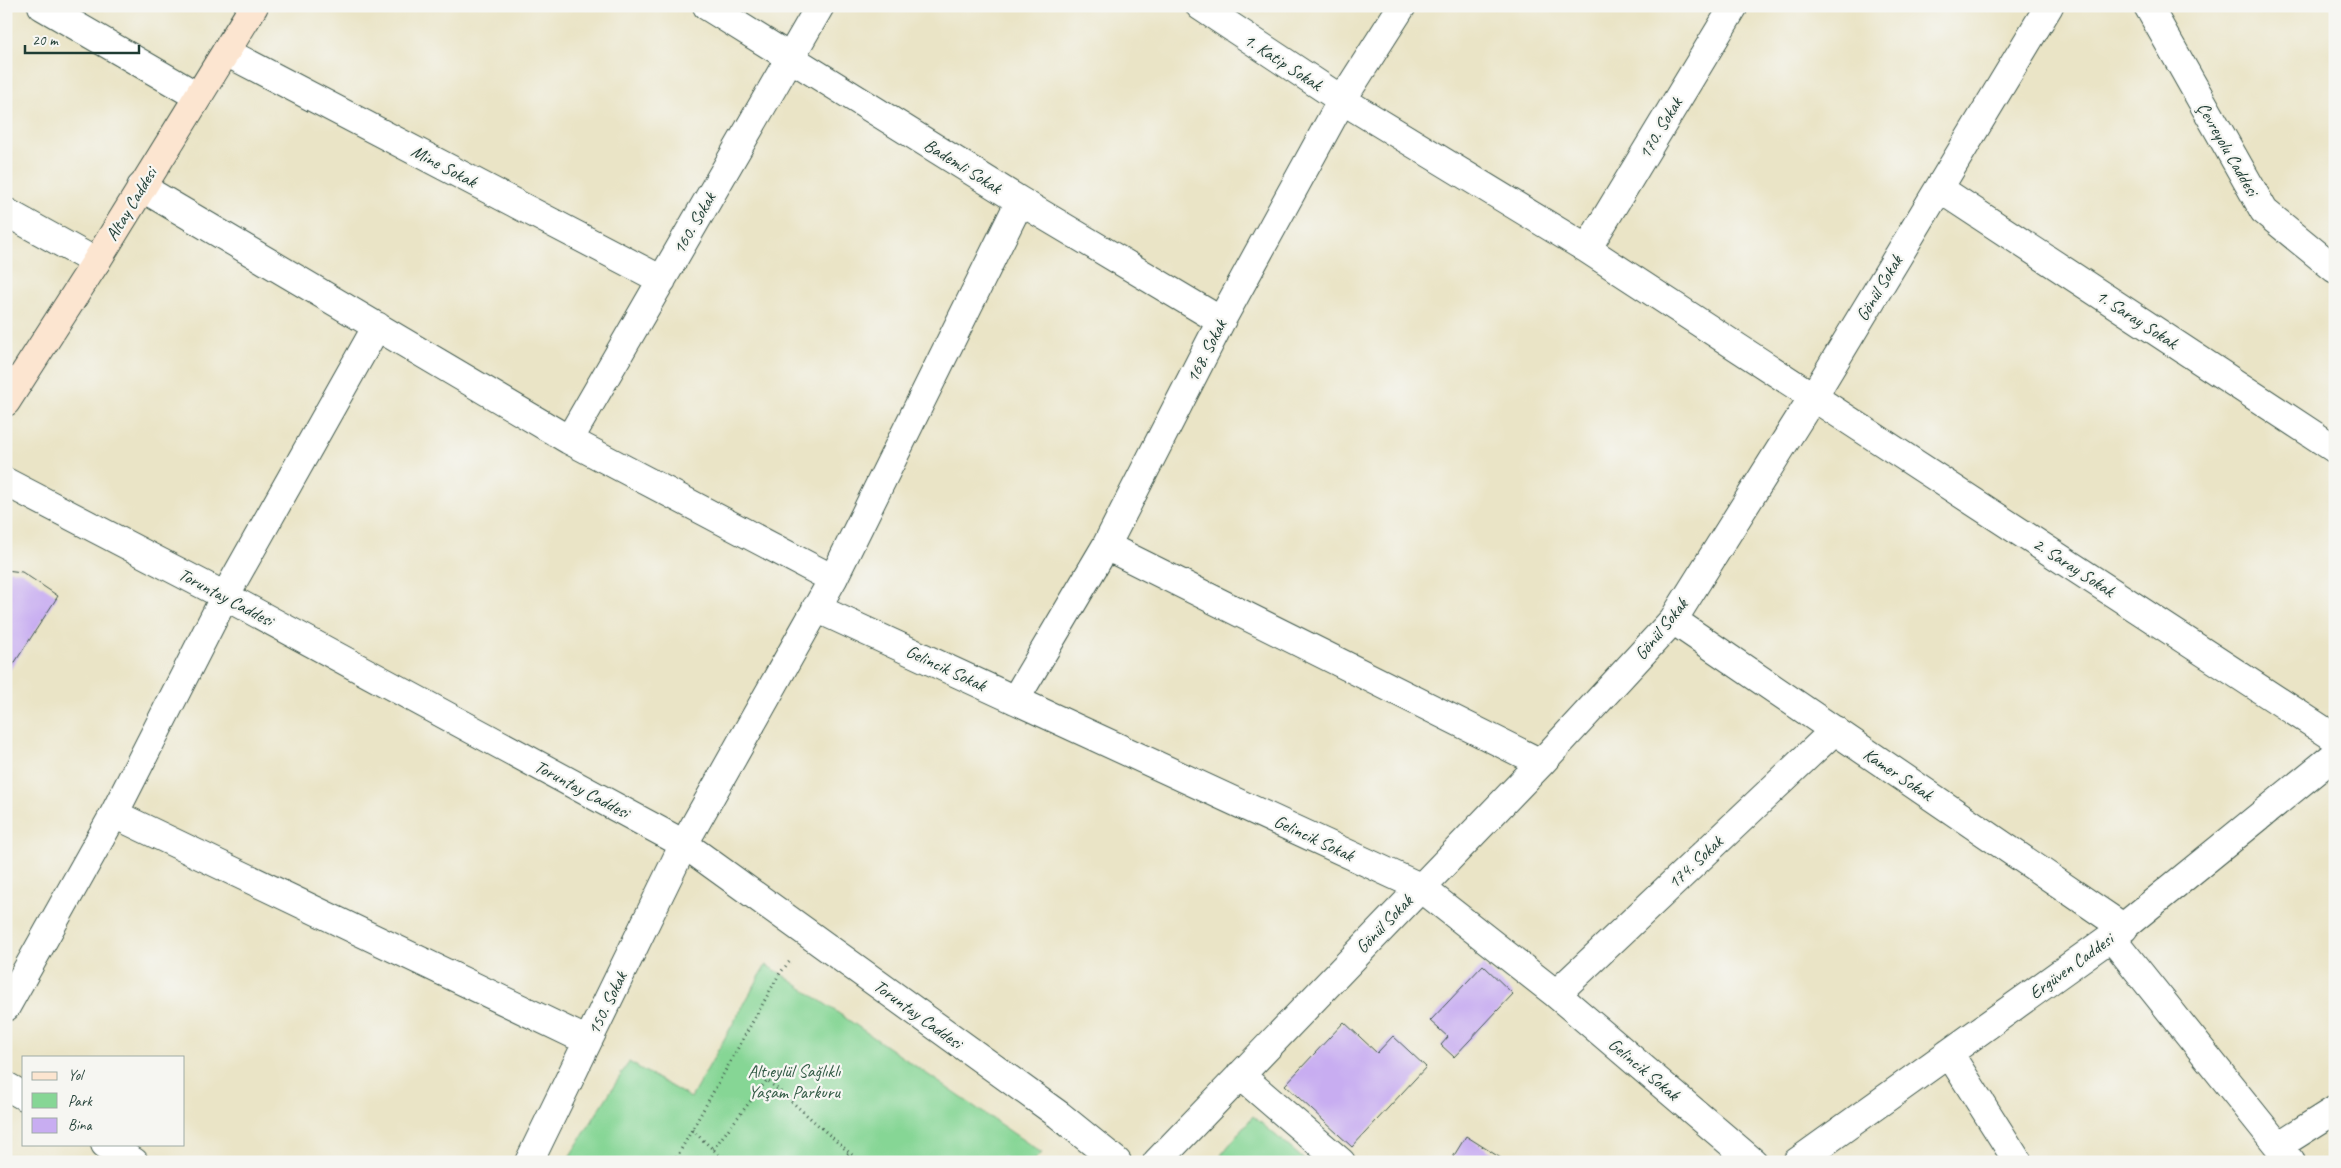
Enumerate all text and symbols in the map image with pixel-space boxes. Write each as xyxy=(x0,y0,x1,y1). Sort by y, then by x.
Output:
scale bar xyxy=(25,22,139,54)
street label: 1. Katip Sokak xyxy=(1240,29,1327,96)
text: 20 m xyxy=(32,31,59,50)
street label: 170. Sokak xyxy=(1633,92,1688,163)
street label: Çevreyolu Caddesi xyxy=(2191,98,2265,203)
street label: Bademli Sokak xyxy=(920,134,1007,199)
street label: Mine Sokak xyxy=(408,140,482,193)
street label: Altay Caddesi xyxy=(101,161,163,245)
street label: 160. Sokak xyxy=(668,187,721,258)
street label: Gönül Sokak xyxy=(1851,250,1908,325)
street label: 1. Saray Sokak xyxy=(2092,285,2183,354)
street label: 168. Sokak xyxy=(1181,315,1232,386)
street label: 2. Saray Sokak xyxy=(2029,533,2120,602)
street label: Toruntay Caddesi xyxy=(175,563,279,632)
street label: Gönül Sokak xyxy=(1630,593,1693,664)
street label: Gelincik Sokak xyxy=(903,640,991,697)
street label: Kamer Sokak xyxy=(1859,743,1938,806)
street label: Toruntay Caddesi xyxy=(531,755,635,824)
street label: Gelincik Sokak xyxy=(1271,810,1359,867)
street label: 174. Sokak xyxy=(1663,830,1728,893)
street label: Gönül Sokak xyxy=(1351,889,1418,958)
street label: Ergüven Caddesi xyxy=(2025,927,2119,1004)
street label: 150. Sokak xyxy=(582,967,632,1038)
street label: Toruntay Caddesi xyxy=(869,975,969,1055)
street label: Gelincik Sokak xyxy=(1604,1033,1685,1106)
legend xyxy=(22,1056,185,1146)
park label: Altıeylül Sağlıklı Yaşam Parkuru xyxy=(748,1060,841,1103)
text: Yol xyxy=(68,1066,85,1085)
text: Park xyxy=(68,1092,93,1111)
text: Bina xyxy=(68,1116,93,1135)

